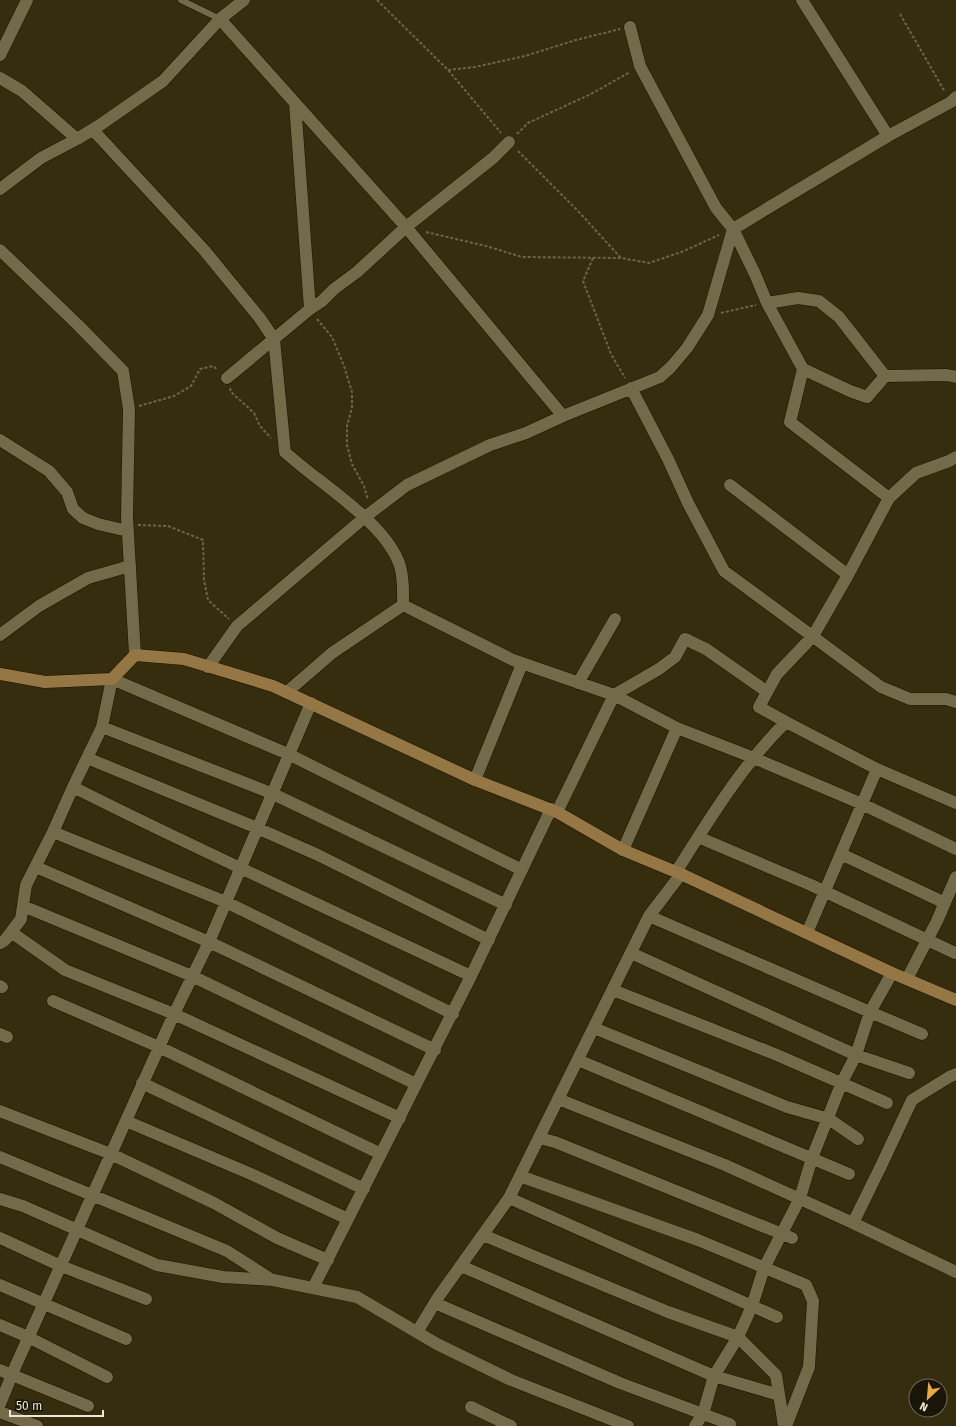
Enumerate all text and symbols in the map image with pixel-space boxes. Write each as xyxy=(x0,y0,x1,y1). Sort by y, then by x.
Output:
north arrow xyxy=(908,1378,948,1418)
scale bar xyxy=(10,1392,103,1418)
text: 50 m xyxy=(16,1399,42,1413)
text: N xyxy=(918,1399,930,1414)

